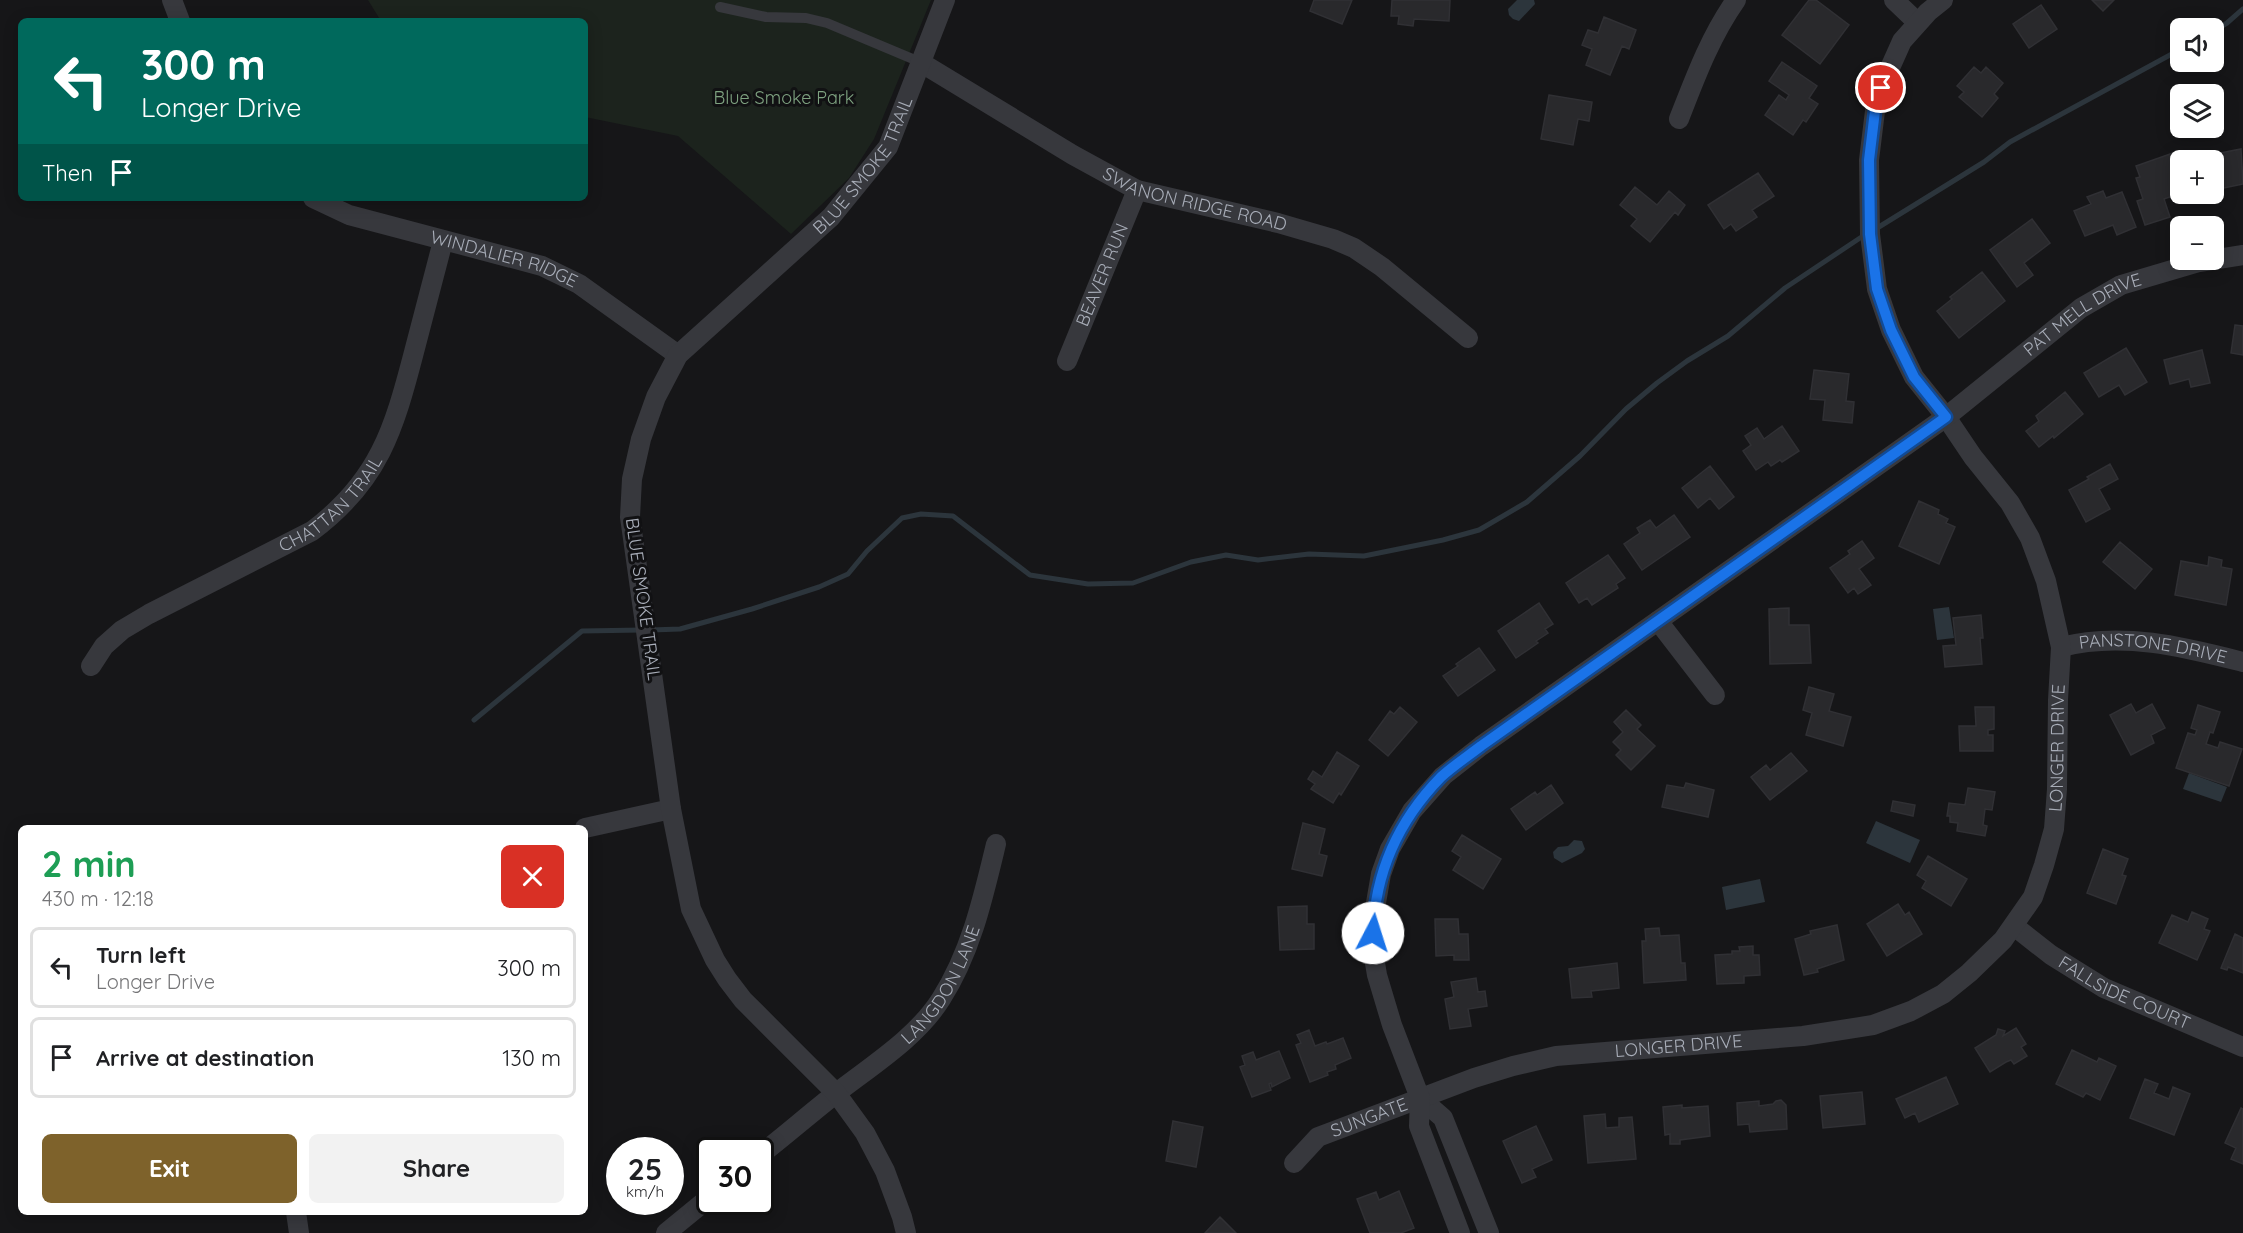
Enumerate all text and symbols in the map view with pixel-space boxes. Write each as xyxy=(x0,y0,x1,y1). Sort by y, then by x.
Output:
map controls xyxy=(2170,18,2224,270)
button: sound xyxy=(2170,18,2224,72)
text: 300 m xyxy=(141,38,266,91)
icon: left xyxy=(42,42,120,120)
pin xyxy=(1855,62,1906,113)
icon: arrive xyxy=(1864,71,1897,104)
button: layers xyxy=(2170,84,2224,138)
park label: Blue Smoke Park xyxy=(714,86,854,109)
text: Longer Drive xyxy=(141,90,302,124)
street label: BLUE SMOKE TRAIL xyxy=(808,93,918,239)
button: + xyxy=(2170,150,2224,204)
icon: arrive xyxy=(105,156,138,189)
text: Then xyxy=(42,159,93,187)
street label: SWANON RIDGE ROAD xyxy=(1099,161,1290,236)
button: − xyxy=(2170,216,2224,270)
street label: BEAVER RUN xyxy=(1070,220,1133,330)
street label: WINDALIER RIDGE xyxy=(428,225,582,293)
street label: PAT MELL DRIVE xyxy=(2018,268,2144,361)
street label: CHATTAN TRAIL xyxy=(275,451,387,557)
street label: BLUE SMOKE TRAIL xyxy=(621,516,666,682)
street label: PANSTONE DRIVE xyxy=(2077,628,2229,668)
street label: LONGER DRIVE xyxy=(2043,684,2070,813)
text: 2 min xyxy=(42,841,136,886)
button: close xyxy=(501,845,564,908)
text: 430 m · 12:18 xyxy=(42,886,154,911)
position arrow xyxy=(1341,901,1405,965)
street label: LANGDON LANE xyxy=(896,922,985,1049)
text: Turn left xyxy=(96,941,186,969)
icon: left xyxy=(45,951,78,984)
street label: FALLSIDE COURT xyxy=(2054,951,2194,1034)
text: 300 m xyxy=(497,954,561,982)
text: Longer Drive xyxy=(96,969,215,994)
street label: LONGER DRIVE xyxy=(1614,1029,1743,1062)
icon: arrive xyxy=(45,1041,78,1074)
text: Arrive at destination xyxy=(96,1044,314,1072)
text: 130 m xyxy=(502,1044,561,1072)
street label: SUNGATE xyxy=(1327,1092,1411,1142)
button: Exit xyxy=(42,1134,297,1203)
button: Share xyxy=(309,1134,564,1203)
speed limit sign: 30 xyxy=(696,1137,774,1215)
text: 25 xyxy=(628,1150,662,1188)
text: km/h xyxy=(626,1182,664,1201)

